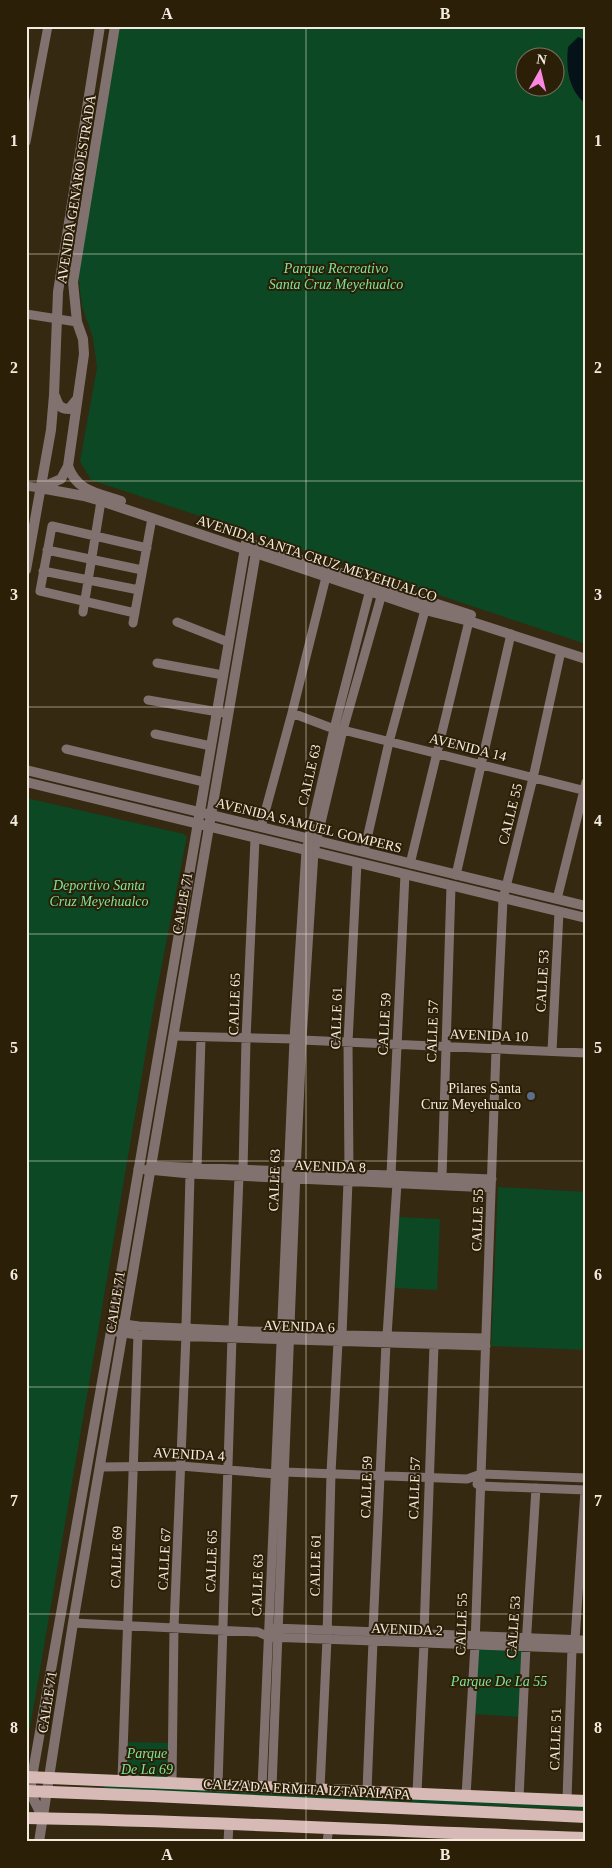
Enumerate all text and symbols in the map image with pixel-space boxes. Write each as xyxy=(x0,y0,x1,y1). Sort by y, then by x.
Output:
text: A xyxy=(161,5,173,22)
text: B xyxy=(440,5,451,22)
north arrow xyxy=(514,48,564,98)
text: N xyxy=(536,51,548,68)
street label: AVENIDA GENARO ESTRADA xyxy=(54,93,99,285)
text: 1 xyxy=(10,132,18,149)
text: 1 xyxy=(594,132,602,149)
park label: Parque Recreativo Santa Cruz Meyehualco xyxy=(269,261,403,292)
text: 2 xyxy=(10,359,18,376)
text: 2 xyxy=(594,359,602,376)
street label: AVENIDA SANTA CRUZ MEYEHUALCO xyxy=(195,512,439,605)
text: 3 xyxy=(10,586,18,603)
text: 3 xyxy=(594,586,602,603)
street label: AVENIDA 14 xyxy=(428,731,508,764)
street label: CALLE 63 xyxy=(295,743,324,807)
street label: CALLE 55 xyxy=(496,782,525,846)
street label: AVENIDA SAMUEL GOMPERS xyxy=(214,795,404,856)
text: 4 xyxy=(10,812,18,829)
text: 4 xyxy=(594,812,602,829)
street label: CALLE 71 xyxy=(170,871,195,935)
park label: Deportivo Santa Cruz Meyehualco xyxy=(49,878,149,909)
street label: CALLE 53 xyxy=(533,949,552,1013)
street label: CALLE 65 xyxy=(226,972,243,1036)
street label: CALLE 61 xyxy=(328,986,345,1050)
street label: CALLE 59 xyxy=(375,992,394,1056)
street label: CALLE 57 xyxy=(424,999,441,1063)
street label: AVENIDA 10 xyxy=(449,1027,529,1044)
text: 5 xyxy=(10,1039,18,1056)
text: 5 xyxy=(594,1039,602,1056)
place label: Pilares Santa Cruz Meyehualco xyxy=(421,1081,522,1112)
marker: Pilares Santa Cruz Meyehualco xyxy=(525,1090,537,1102)
street label: CALLE 63 xyxy=(266,1148,283,1212)
street label: AVENIDA 8 xyxy=(294,1158,366,1175)
street label: CALLE 55 xyxy=(469,1188,486,1252)
text: 6 xyxy=(10,1266,18,1283)
text: 6 xyxy=(594,1266,602,1283)
street label: CALLE 71 xyxy=(103,1270,128,1334)
street label: AVENIDA 6 xyxy=(263,1318,335,1335)
street label: AVENIDA 4 xyxy=(153,1445,225,1464)
street label: CALLE 59 xyxy=(358,1455,375,1519)
street label: CALLE 57 xyxy=(406,1456,423,1520)
text: 7 xyxy=(10,1492,18,1509)
text: 7 xyxy=(594,1492,602,1509)
street label: CALLE 69 xyxy=(108,1525,125,1589)
street label: CALLE 67 xyxy=(155,1527,174,1591)
street label: CALLE 65 xyxy=(203,1529,220,1593)
street label: CALLE 61 xyxy=(307,1534,324,1596)
street label: CALLE 63 xyxy=(249,1553,266,1617)
street label: CALLE 55 xyxy=(453,1592,470,1656)
street label: CALLE 53 xyxy=(504,1595,523,1659)
street label: AVENIDA 2 xyxy=(371,1621,443,1638)
street label: CALLE 71 xyxy=(35,1670,60,1734)
park label: Parque De La 55 xyxy=(450,1674,547,1689)
street label: CALLE 51 xyxy=(547,1707,564,1771)
text: 8 xyxy=(10,1719,18,1736)
text: 8 xyxy=(594,1719,602,1736)
park label: Parque De La 69 xyxy=(120,1746,173,1777)
street label: CALZADA ERMITA IZTAPALAPA xyxy=(203,1777,412,1802)
text: A xyxy=(161,1846,173,1863)
text: B xyxy=(440,1846,451,1863)

